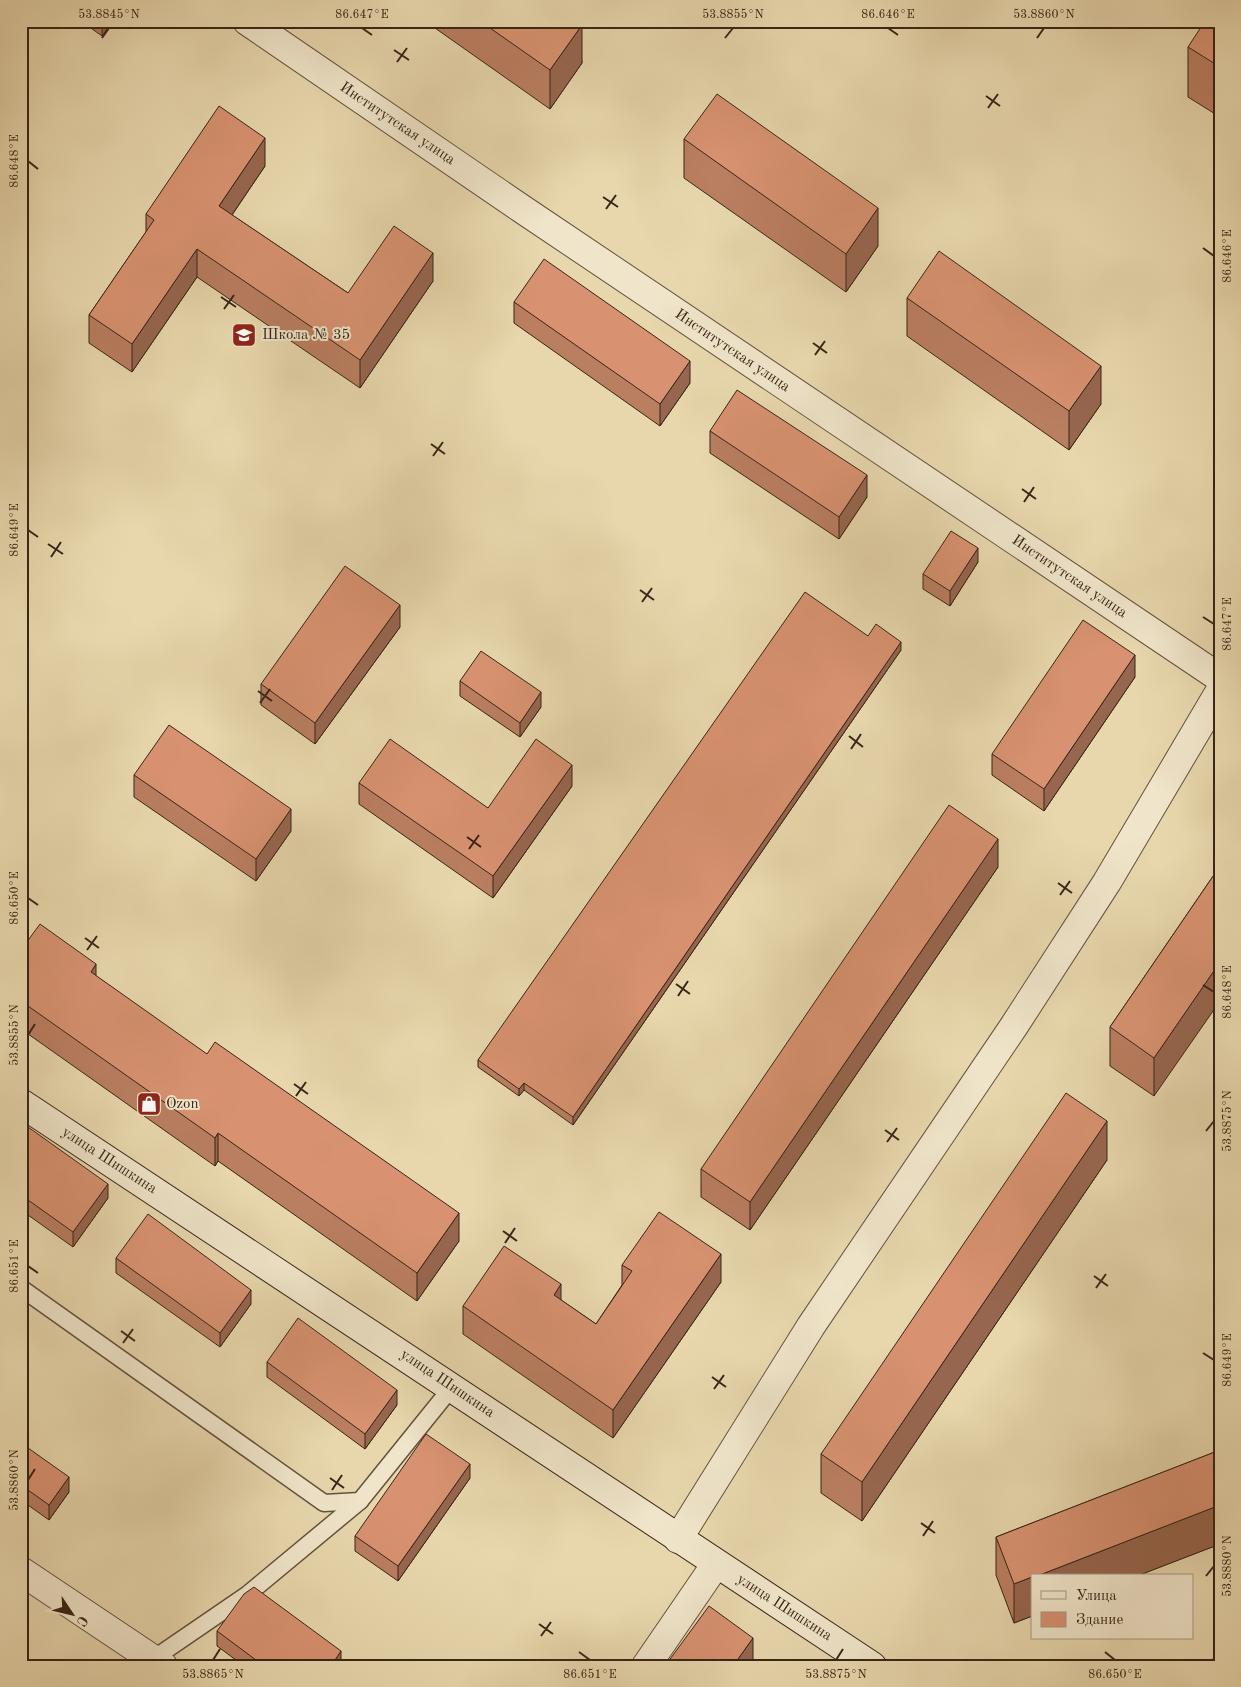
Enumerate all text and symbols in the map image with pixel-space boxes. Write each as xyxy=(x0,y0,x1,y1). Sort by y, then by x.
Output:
text: 53.8845°N xyxy=(78,8,140,21)
text: 53.8855°N xyxy=(702,8,764,21)
text: 53.8860°N xyxy=(1013,8,1075,21)
text: 86.647°E xyxy=(335,9,389,21)
text: 86.646°E xyxy=(861,9,915,21)
street label: Институтская улица xyxy=(337,80,458,168)
text: 86.648°E xyxy=(9,134,21,188)
text: 86.646°E xyxy=(1222,229,1234,283)
street label: Институтская улица xyxy=(672,307,793,395)
school or university icon: Школа № 35 xyxy=(231,322,257,348)
place label: Школа № 35 xyxy=(262,328,350,343)
text: 86.649°E xyxy=(9,503,21,557)
street label: Институтская улица xyxy=(1009,533,1130,621)
text: 86.647°E xyxy=(1222,597,1234,651)
text: 86.650°E xyxy=(8,871,21,925)
text: 86.648°E xyxy=(1222,965,1234,1019)
text: 53.8855°N xyxy=(8,1004,21,1066)
text: 53.8875°N xyxy=(1221,1090,1234,1152)
shop icon: Ozon xyxy=(136,1091,162,1117)
place label: Ozon xyxy=(166,1097,199,1112)
street label: улица Шишкина xyxy=(59,1125,160,1198)
text: 86.651°E xyxy=(8,1239,21,1293)
text: 86.649°E xyxy=(1222,1333,1234,1387)
street label: улица Шишкина xyxy=(397,1347,497,1421)
text: 53.8860°N xyxy=(8,1449,21,1511)
text: 53.8880°N xyxy=(1221,1535,1234,1597)
street label: улица Шишкина xyxy=(734,1572,835,1645)
legend xyxy=(1031,1574,1194,1640)
text: Улица xyxy=(1076,1589,1117,1604)
north arrow xyxy=(48,1590,98,1640)
text: С xyxy=(73,1613,90,1629)
text: Здание xyxy=(1076,1613,1123,1628)
text: 53.8865°N xyxy=(182,1668,244,1681)
text: 86.651°E xyxy=(563,1668,617,1681)
text: 53.8875°N xyxy=(805,1668,867,1681)
text: 86.650°E xyxy=(1088,1668,1142,1681)

